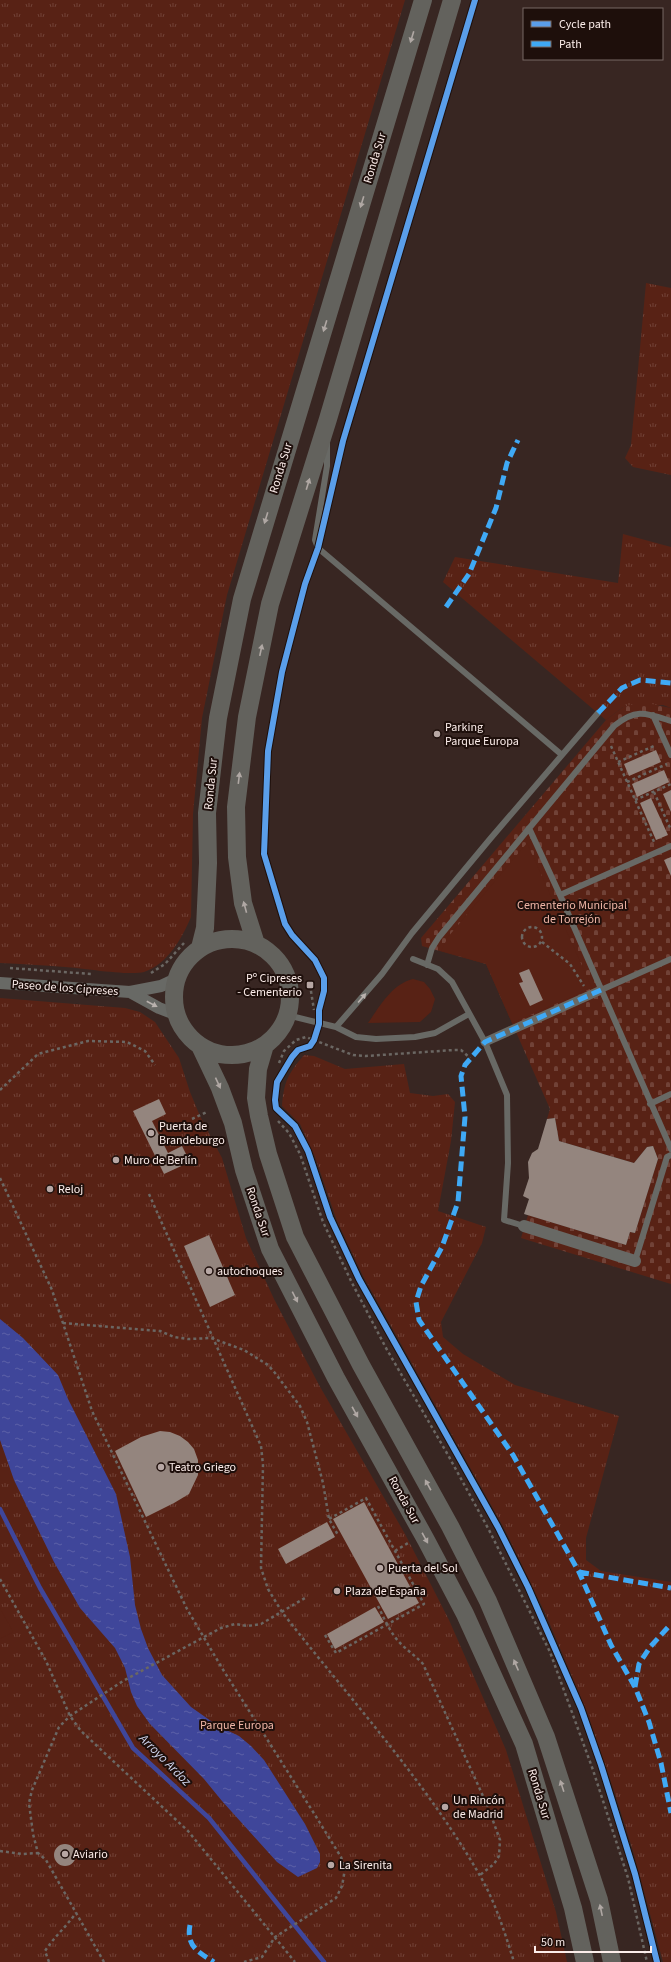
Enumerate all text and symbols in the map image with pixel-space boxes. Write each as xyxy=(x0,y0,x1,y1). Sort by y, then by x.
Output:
legend xyxy=(523,8,663,60)
text: Cycle path xyxy=(559,16,611,33)
one-way arrow xyxy=(409,32,415,44)
text: Path xyxy=(559,36,582,53)
street label: Ronda Sur xyxy=(359,130,391,185)
one-way arrow xyxy=(359,196,365,208)
one-way arrow xyxy=(322,321,328,333)
street label: Ronda Sur xyxy=(265,440,297,495)
one-way arrow xyxy=(305,478,311,490)
one-way arrow xyxy=(263,512,269,524)
one-way arrow xyxy=(258,643,264,656)
place label: Parking Parque Europa xyxy=(445,719,519,750)
marker: Parking Parque Europa xyxy=(432,729,442,739)
street label: Ronda Sur xyxy=(200,756,222,811)
one-way arrow xyxy=(236,772,242,784)
park label: Cementerio Municipal de Torrejón xyxy=(517,897,627,928)
one-way arrow xyxy=(241,901,247,913)
place label: Pº Cipreses - Cementerio xyxy=(237,970,302,1001)
street label: Paseo de los Cipreses xyxy=(11,976,119,1000)
marker: Pº Cipreses - Cementerio xyxy=(305,980,315,990)
one-way arrow xyxy=(358,992,367,1003)
one-way arrow xyxy=(146,1001,158,1007)
one-way arrow xyxy=(215,1077,221,1089)
place label: Puerta de Brandeburgo xyxy=(159,1118,225,1149)
marker: Puerta de Brandeburgo xyxy=(146,1128,156,1138)
place label: Muro de Berlín xyxy=(124,1152,197,1169)
marker: Muro de Berlín xyxy=(111,1155,121,1165)
place label: Reloj xyxy=(58,1181,83,1198)
marker: Reloj xyxy=(45,1184,55,1194)
street label: Ronda Sur xyxy=(241,1185,275,1240)
place label: autochoques xyxy=(217,1263,283,1280)
marker: autochoques xyxy=(204,1266,214,1276)
one-way arrow xyxy=(291,1291,298,1303)
one-way arrow xyxy=(351,1406,358,1418)
place label: Teatro Griego xyxy=(169,1459,236,1476)
marker: Teatro Griego xyxy=(156,1462,166,1472)
street label: Ronda Sur xyxy=(384,1473,424,1528)
one-way arrow xyxy=(424,1480,431,1491)
one-way arrow xyxy=(422,1532,428,1544)
place label: Puerta del Sol xyxy=(388,1560,458,1577)
marker: Puerta del Sol xyxy=(375,1563,385,1573)
place label: Plaza de España xyxy=(345,1583,426,1600)
marker: Plaza de España xyxy=(332,1586,342,1596)
one-way arrow xyxy=(512,1658,518,1670)
park label: Parque Europa xyxy=(200,1717,274,1734)
water label: Arroyo Ardoz xyxy=(134,1729,195,1790)
street label: Ronda Sur xyxy=(523,1767,555,1822)
one-way arrow xyxy=(559,1780,565,1792)
place label: Un Rincón de Madrid xyxy=(453,1792,504,1823)
marker: Un Rincón de Madrid xyxy=(440,1802,450,1812)
place label: Aviario xyxy=(73,1846,108,1863)
marker: Aviario xyxy=(60,1849,70,1859)
place label: La Sirenita xyxy=(339,1857,392,1874)
marker: La Sirenita xyxy=(326,1860,336,1870)
one-way arrow xyxy=(598,1904,604,1916)
scale bar xyxy=(535,1928,651,1954)
text: 50 m xyxy=(541,1934,565,1951)

